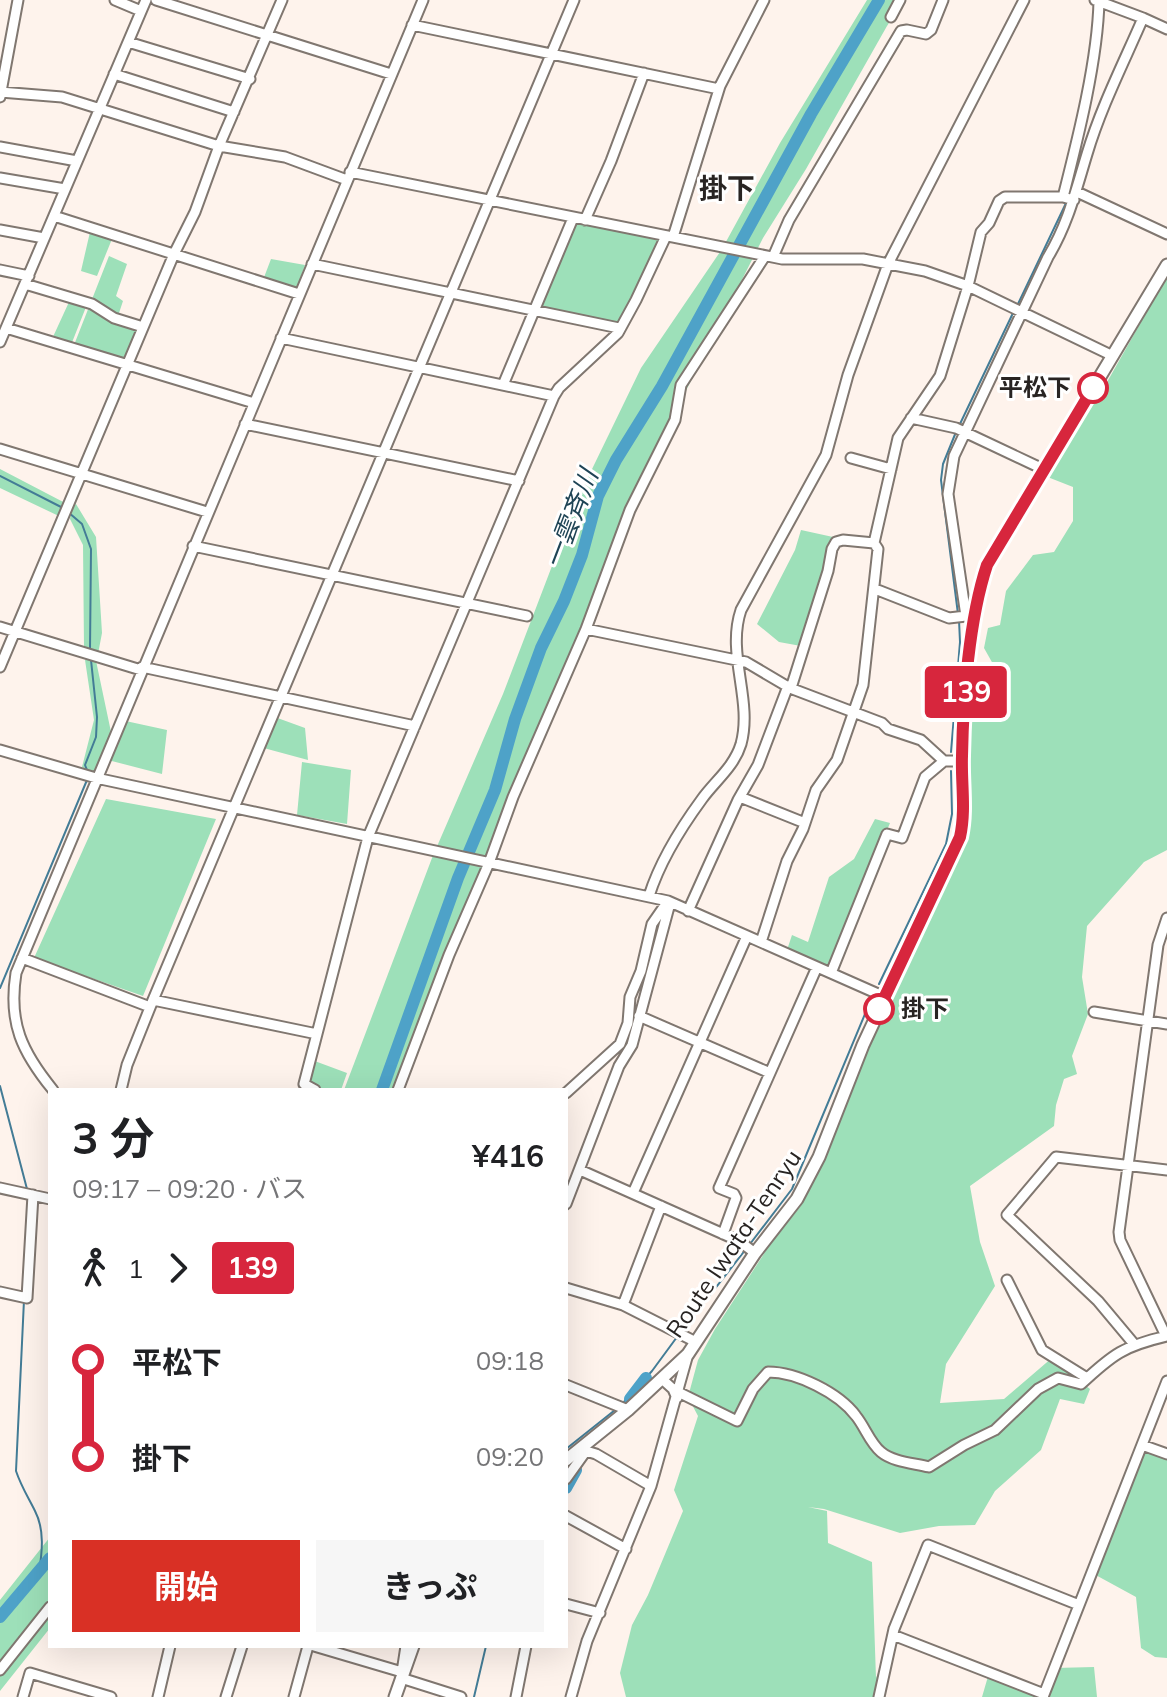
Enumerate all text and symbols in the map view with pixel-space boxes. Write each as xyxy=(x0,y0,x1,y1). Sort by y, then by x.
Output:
district label: 掛下 xyxy=(699,170,755,205)
place label: 平松下 xyxy=(999,372,1071,402)
marker: 平松下 xyxy=(1078,373,1108,403)
water label: 一雲斉川 xyxy=(536,462,606,573)
line badge: 139 xyxy=(920,666,1012,718)
text: 139 xyxy=(941,674,991,709)
place label: 掛下 xyxy=(901,993,949,1023)
marker: 掛下 xyxy=(864,994,894,1024)
text: 3 分 xyxy=(72,1110,154,1165)
text: ¥416 xyxy=(472,1137,544,1175)
street label: Route Iwata-Tenryu xyxy=(659,1144,807,1343)
text: 09:17 – 09:20 · バス xyxy=(72,1172,307,1205)
icon: walk xyxy=(72,1246,116,1290)
icon: forward xyxy=(156,1246,200,1290)
text: 139 xyxy=(228,1250,278,1285)
text: 1 xyxy=(128,1252,144,1285)
text: 平松下 xyxy=(132,1343,222,1381)
text: 09:18 xyxy=(476,1344,544,1377)
text: 掛下 xyxy=(132,1439,192,1477)
text: 09:20 xyxy=(476,1440,544,1473)
button: 開始 xyxy=(72,1540,300,1632)
button: きっぷ xyxy=(316,1540,544,1632)

